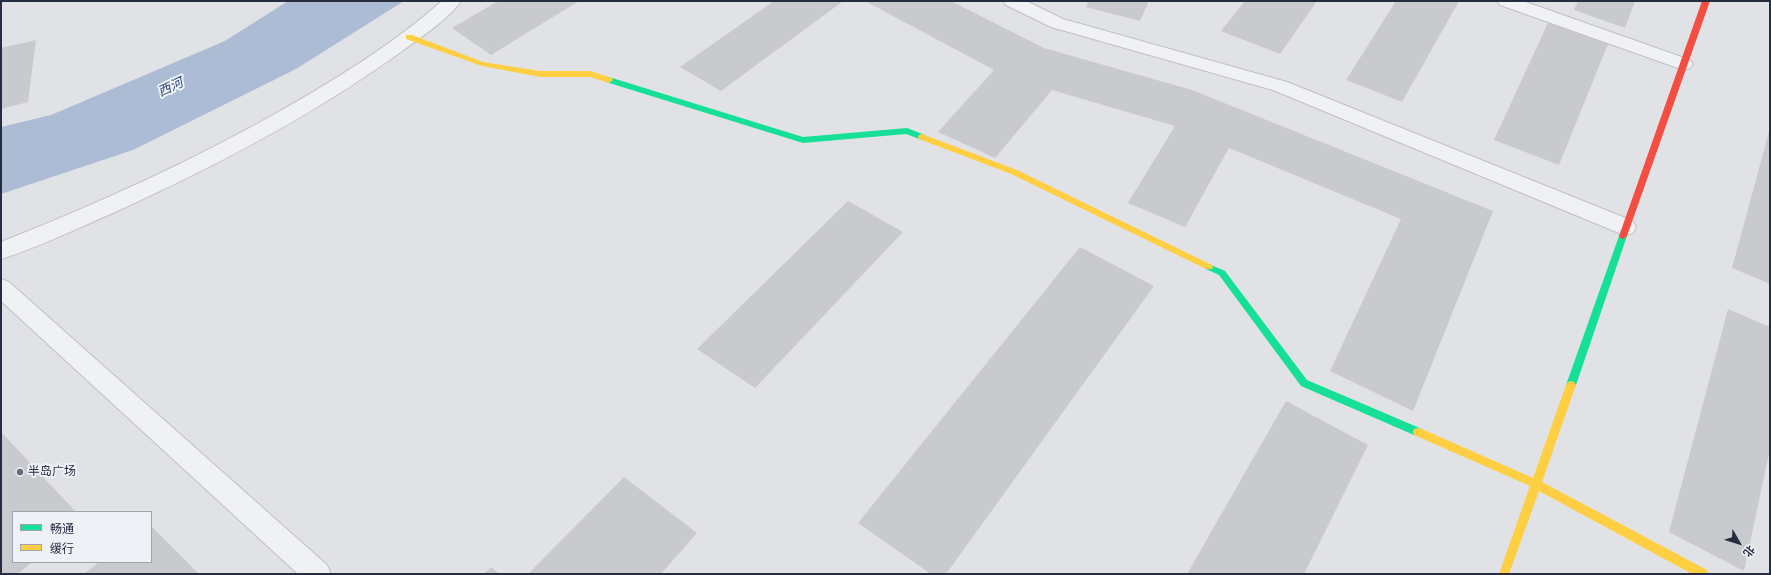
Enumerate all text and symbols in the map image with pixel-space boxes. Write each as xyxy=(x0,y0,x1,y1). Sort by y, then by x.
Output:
water label: 西河 xyxy=(156,75,186,101)
place label: 半岛广场 xyxy=(28,465,76,479)
marker: 半岛广场 xyxy=(15,467,25,477)
legend xyxy=(12,511,152,563)
text: 畅通 xyxy=(50,522,74,536)
north arrow xyxy=(1719,523,1759,563)
text: 缓行 xyxy=(50,542,74,556)
text: 北 xyxy=(1740,543,1757,559)

